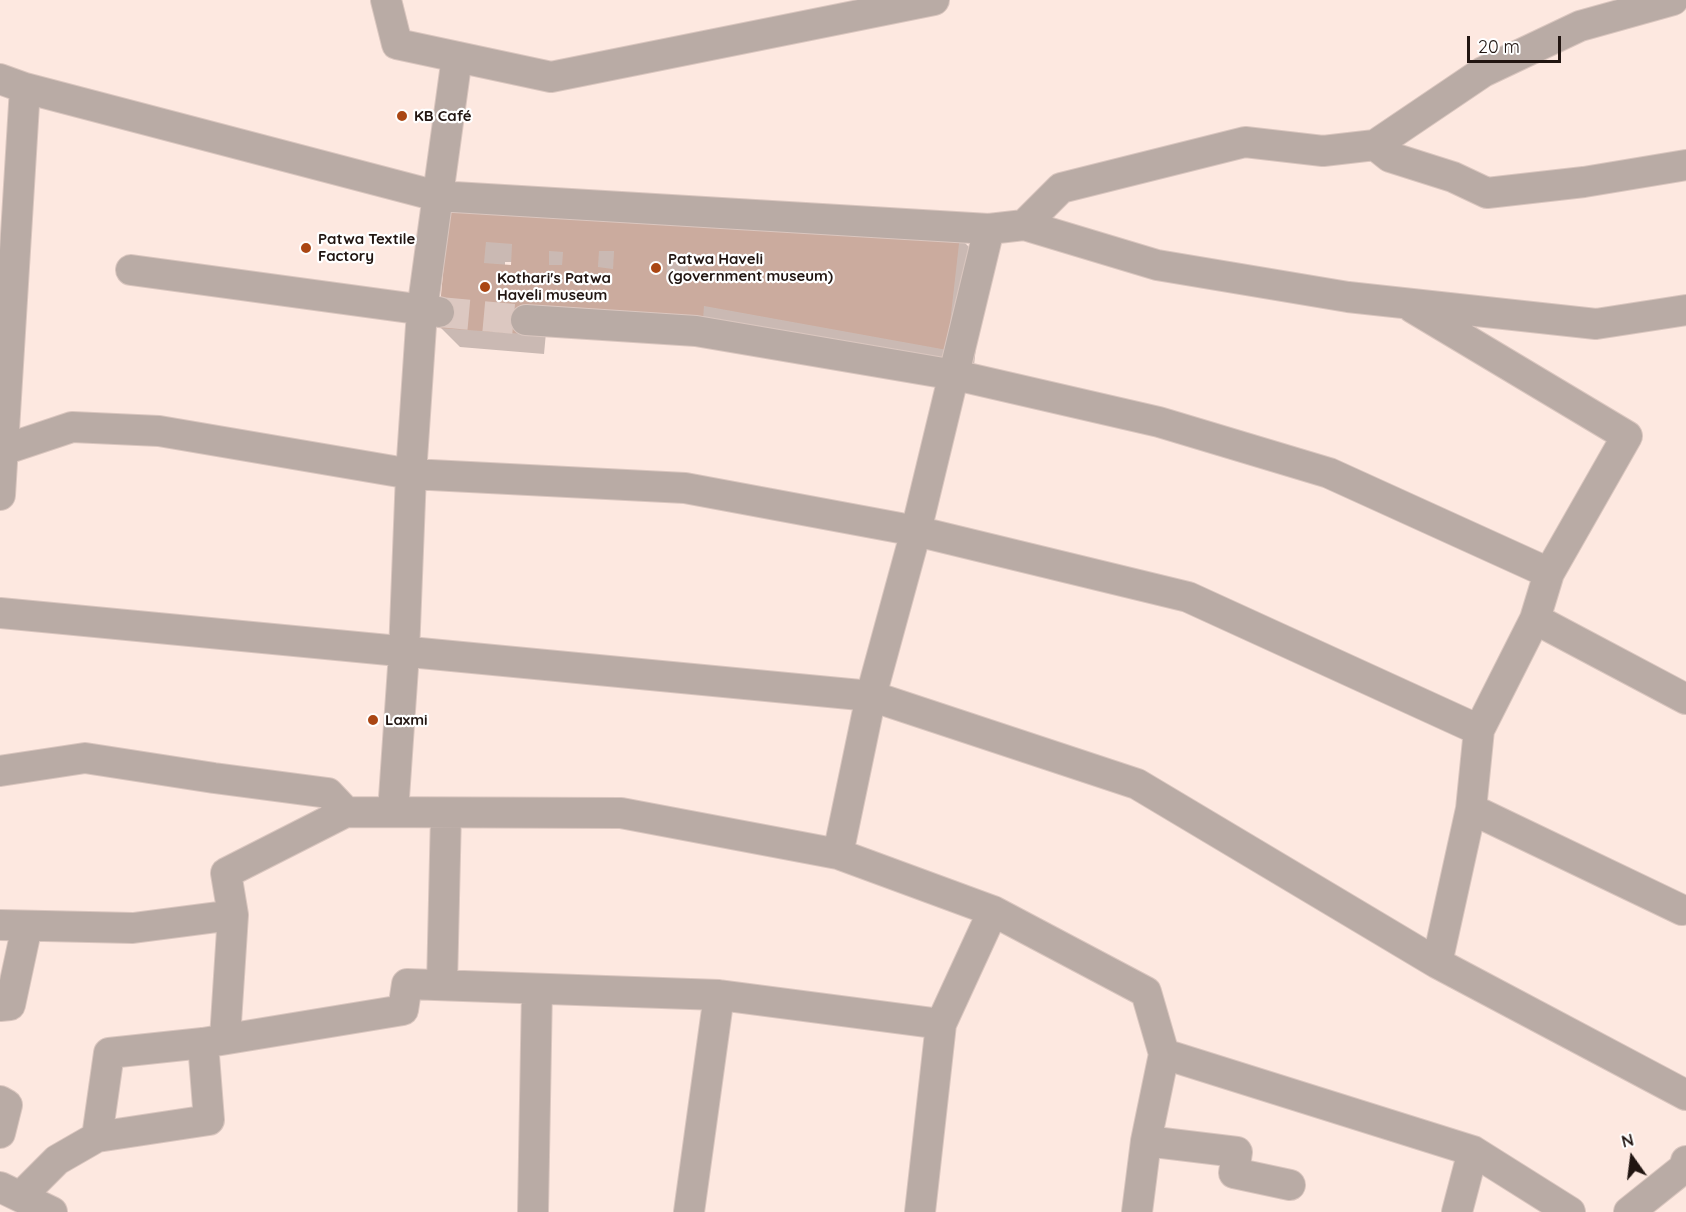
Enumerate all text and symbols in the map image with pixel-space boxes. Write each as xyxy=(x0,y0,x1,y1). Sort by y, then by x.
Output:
scale bar xyxy=(1470,24,1564,62)
text: 20 m xyxy=(1478,35,1520,58)
place label: KB Café xyxy=(414,107,472,125)
marker: KB Café xyxy=(395,109,409,123)
place label: Patwa Textile Factory xyxy=(318,230,415,265)
marker: Patwa Textile Factory xyxy=(299,241,313,255)
place label: Patwa Haveli (government museum) xyxy=(668,250,833,285)
marker: Patwa Haveli (government museum) xyxy=(649,261,663,275)
place label: Kothari's Patwa Haveli museum xyxy=(497,269,611,304)
marker: Kothari's Patwa Haveli museum xyxy=(478,280,492,294)
place label: Laxmi xyxy=(385,711,428,729)
marker: Laxmi xyxy=(366,713,380,727)
north arrow xyxy=(1602,1128,1662,1188)
text: N xyxy=(1620,1129,1636,1152)

